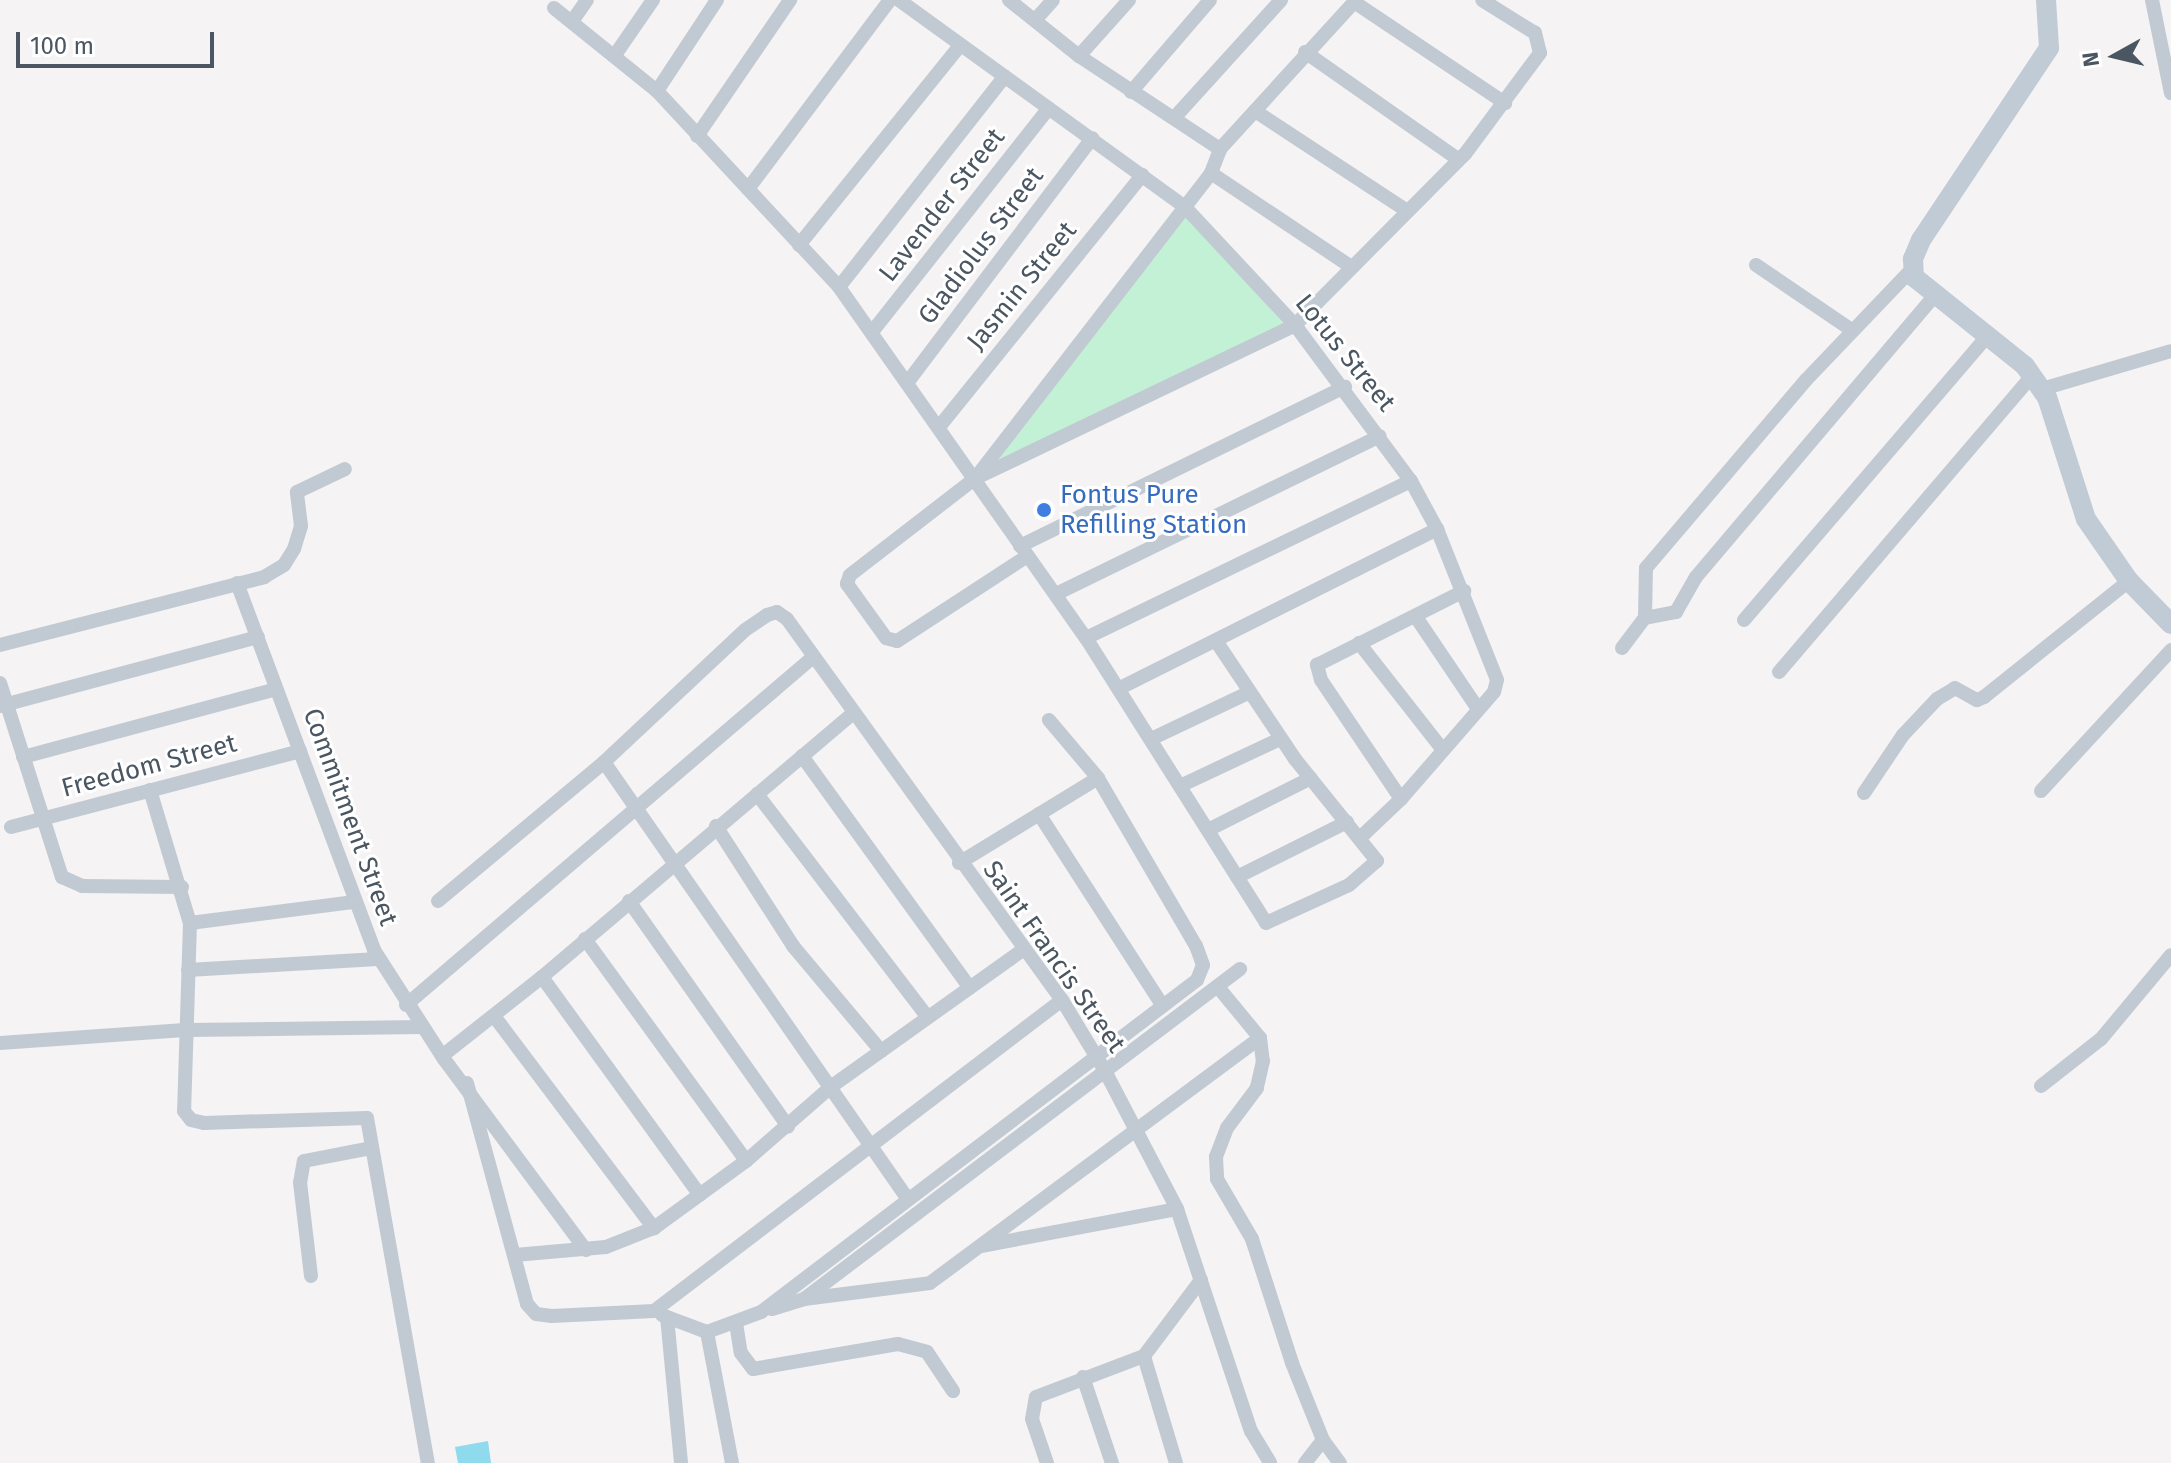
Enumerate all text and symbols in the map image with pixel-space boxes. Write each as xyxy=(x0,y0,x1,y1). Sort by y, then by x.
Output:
scale bar xyxy=(20,16,218,66)
north arrow xyxy=(2075,16,2155,96)
text: 100 m xyxy=(30,32,94,60)
text: N xyxy=(2076,50,2105,69)
street label: Lavender Street xyxy=(873,122,1011,288)
street label: Gladiolus Street xyxy=(912,161,1050,331)
street label: Jasmin Street xyxy=(961,215,1083,357)
street label: Lotus Street xyxy=(1288,288,1402,418)
place label: Fontus Pure Refilling Station xyxy=(1060,479,1247,540)
marker: Fontus Pure Refilling Station xyxy=(1035,501,1053,519)
street label: Commitment Street xyxy=(296,704,404,930)
street label: Freedom Street xyxy=(58,728,240,804)
street label: Saint Francis Street xyxy=(976,855,1132,1059)

